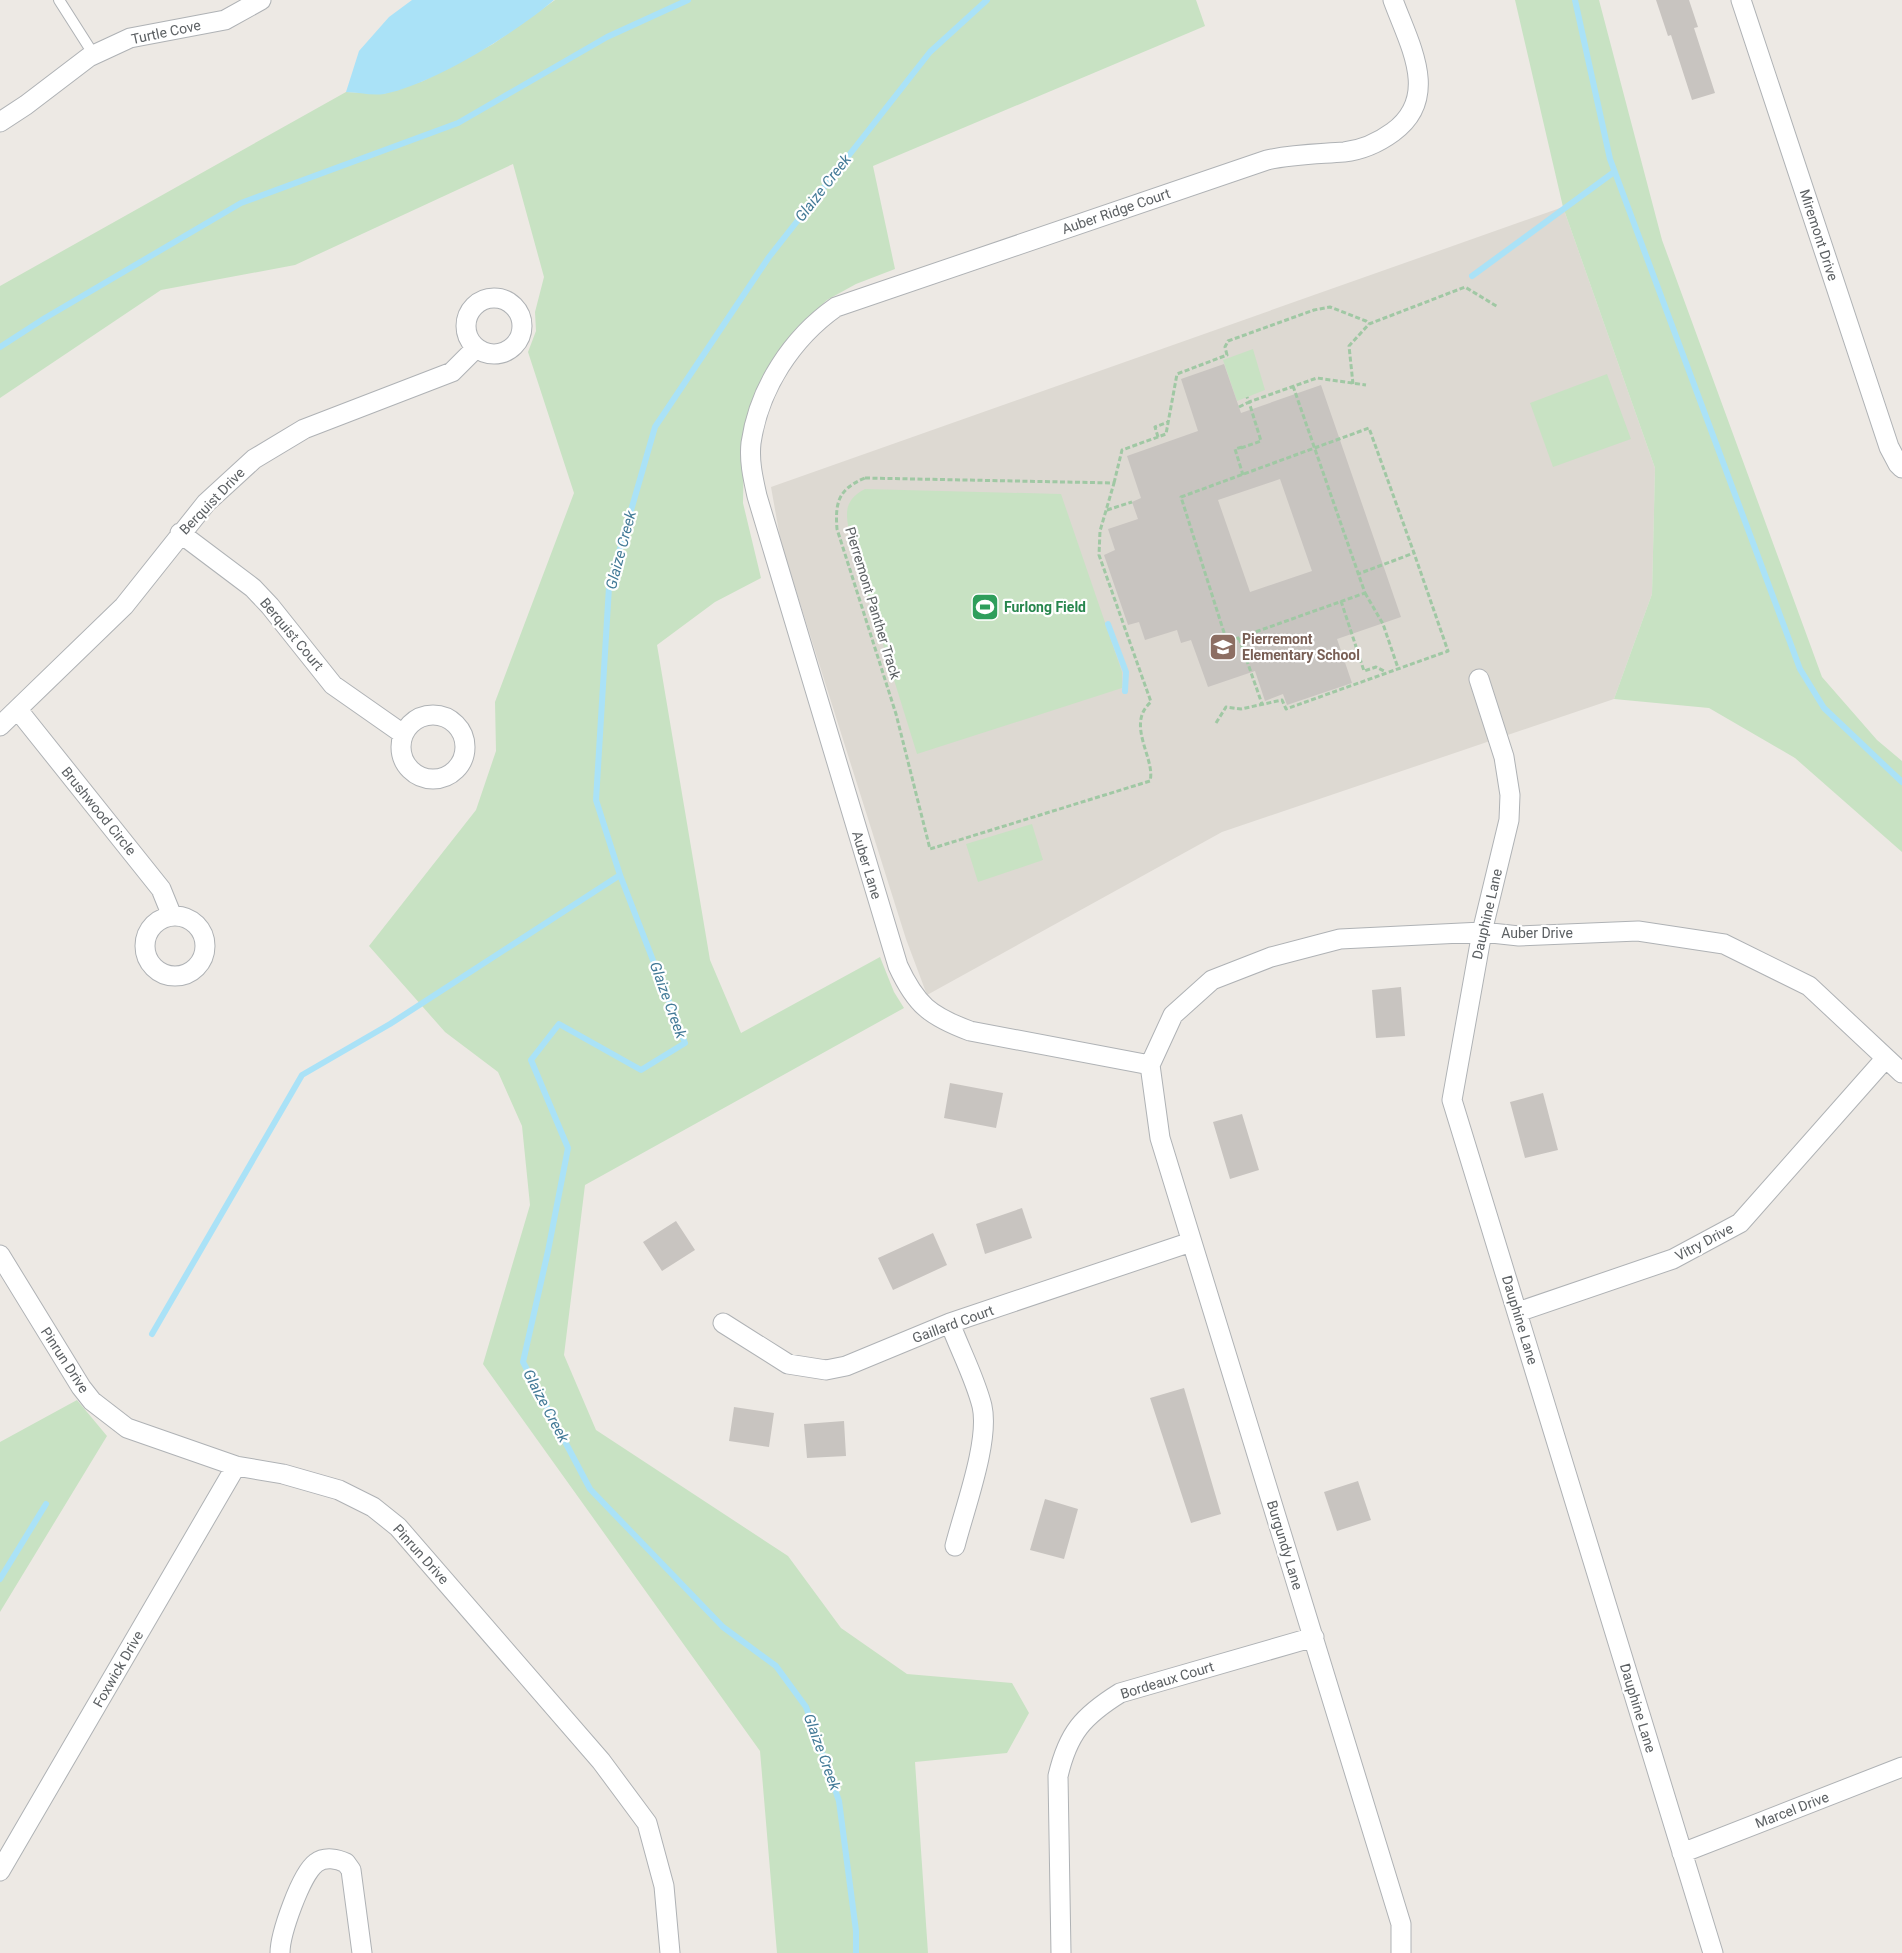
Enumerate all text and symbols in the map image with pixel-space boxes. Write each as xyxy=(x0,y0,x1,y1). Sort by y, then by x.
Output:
street label: Turtle Cove xyxy=(130,17,202,47)
water label: Glaize Creek xyxy=(791,150,855,225)
street label: Auber Ridge Court xyxy=(1060,185,1173,237)
street label: Miremont Drive xyxy=(1797,187,1841,283)
street label: Berquist Drive xyxy=(176,464,248,538)
water label: Glaize Creek xyxy=(602,508,640,591)
street label: Pierremont Panther Track xyxy=(842,525,904,682)
sports icon: Furlong Field xyxy=(970,592,1000,622)
street label: Berquist Court xyxy=(257,595,327,674)
place label: Furlong Field xyxy=(1004,599,1086,615)
place label: Pierremont Elementary School xyxy=(1242,631,1360,663)
school or university icon: Pierremont Elementary School xyxy=(1208,632,1238,662)
street label: Brushwood Circle xyxy=(58,764,140,858)
street label: Auber Lane xyxy=(849,829,885,901)
street label: Dauphine Lane xyxy=(1469,867,1505,961)
street label: Auber Drive xyxy=(1501,925,1573,941)
water label: Glaize Creek xyxy=(646,959,690,1041)
street label: Vitry Drive xyxy=(1672,1220,1736,1264)
street label: Dauphine Lane xyxy=(1499,1273,1541,1367)
street label: Gaillard Court xyxy=(910,1302,996,1346)
street label: Pinrun Drive xyxy=(38,1324,92,1396)
water label: Glaize Creek xyxy=(519,1366,573,1446)
street label: Burgundy Lane xyxy=(1264,1498,1306,1592)
street label: Pinrun Drive xyxy=(390,1521,452,1587)
street label: Foxwick Drive xyxy=(90,1628,146,1710)
street label: Bordeaux Court xyxy=(1118,1658,1216,1702)
street label: Dauphine Lane xyxy=(1617,1661,1659,1755)
water label: Glaize Creek xyxy=(800,1711,844,1793)
street label: Marcel Drive xyxy=(1753,1789,1831,1831)

